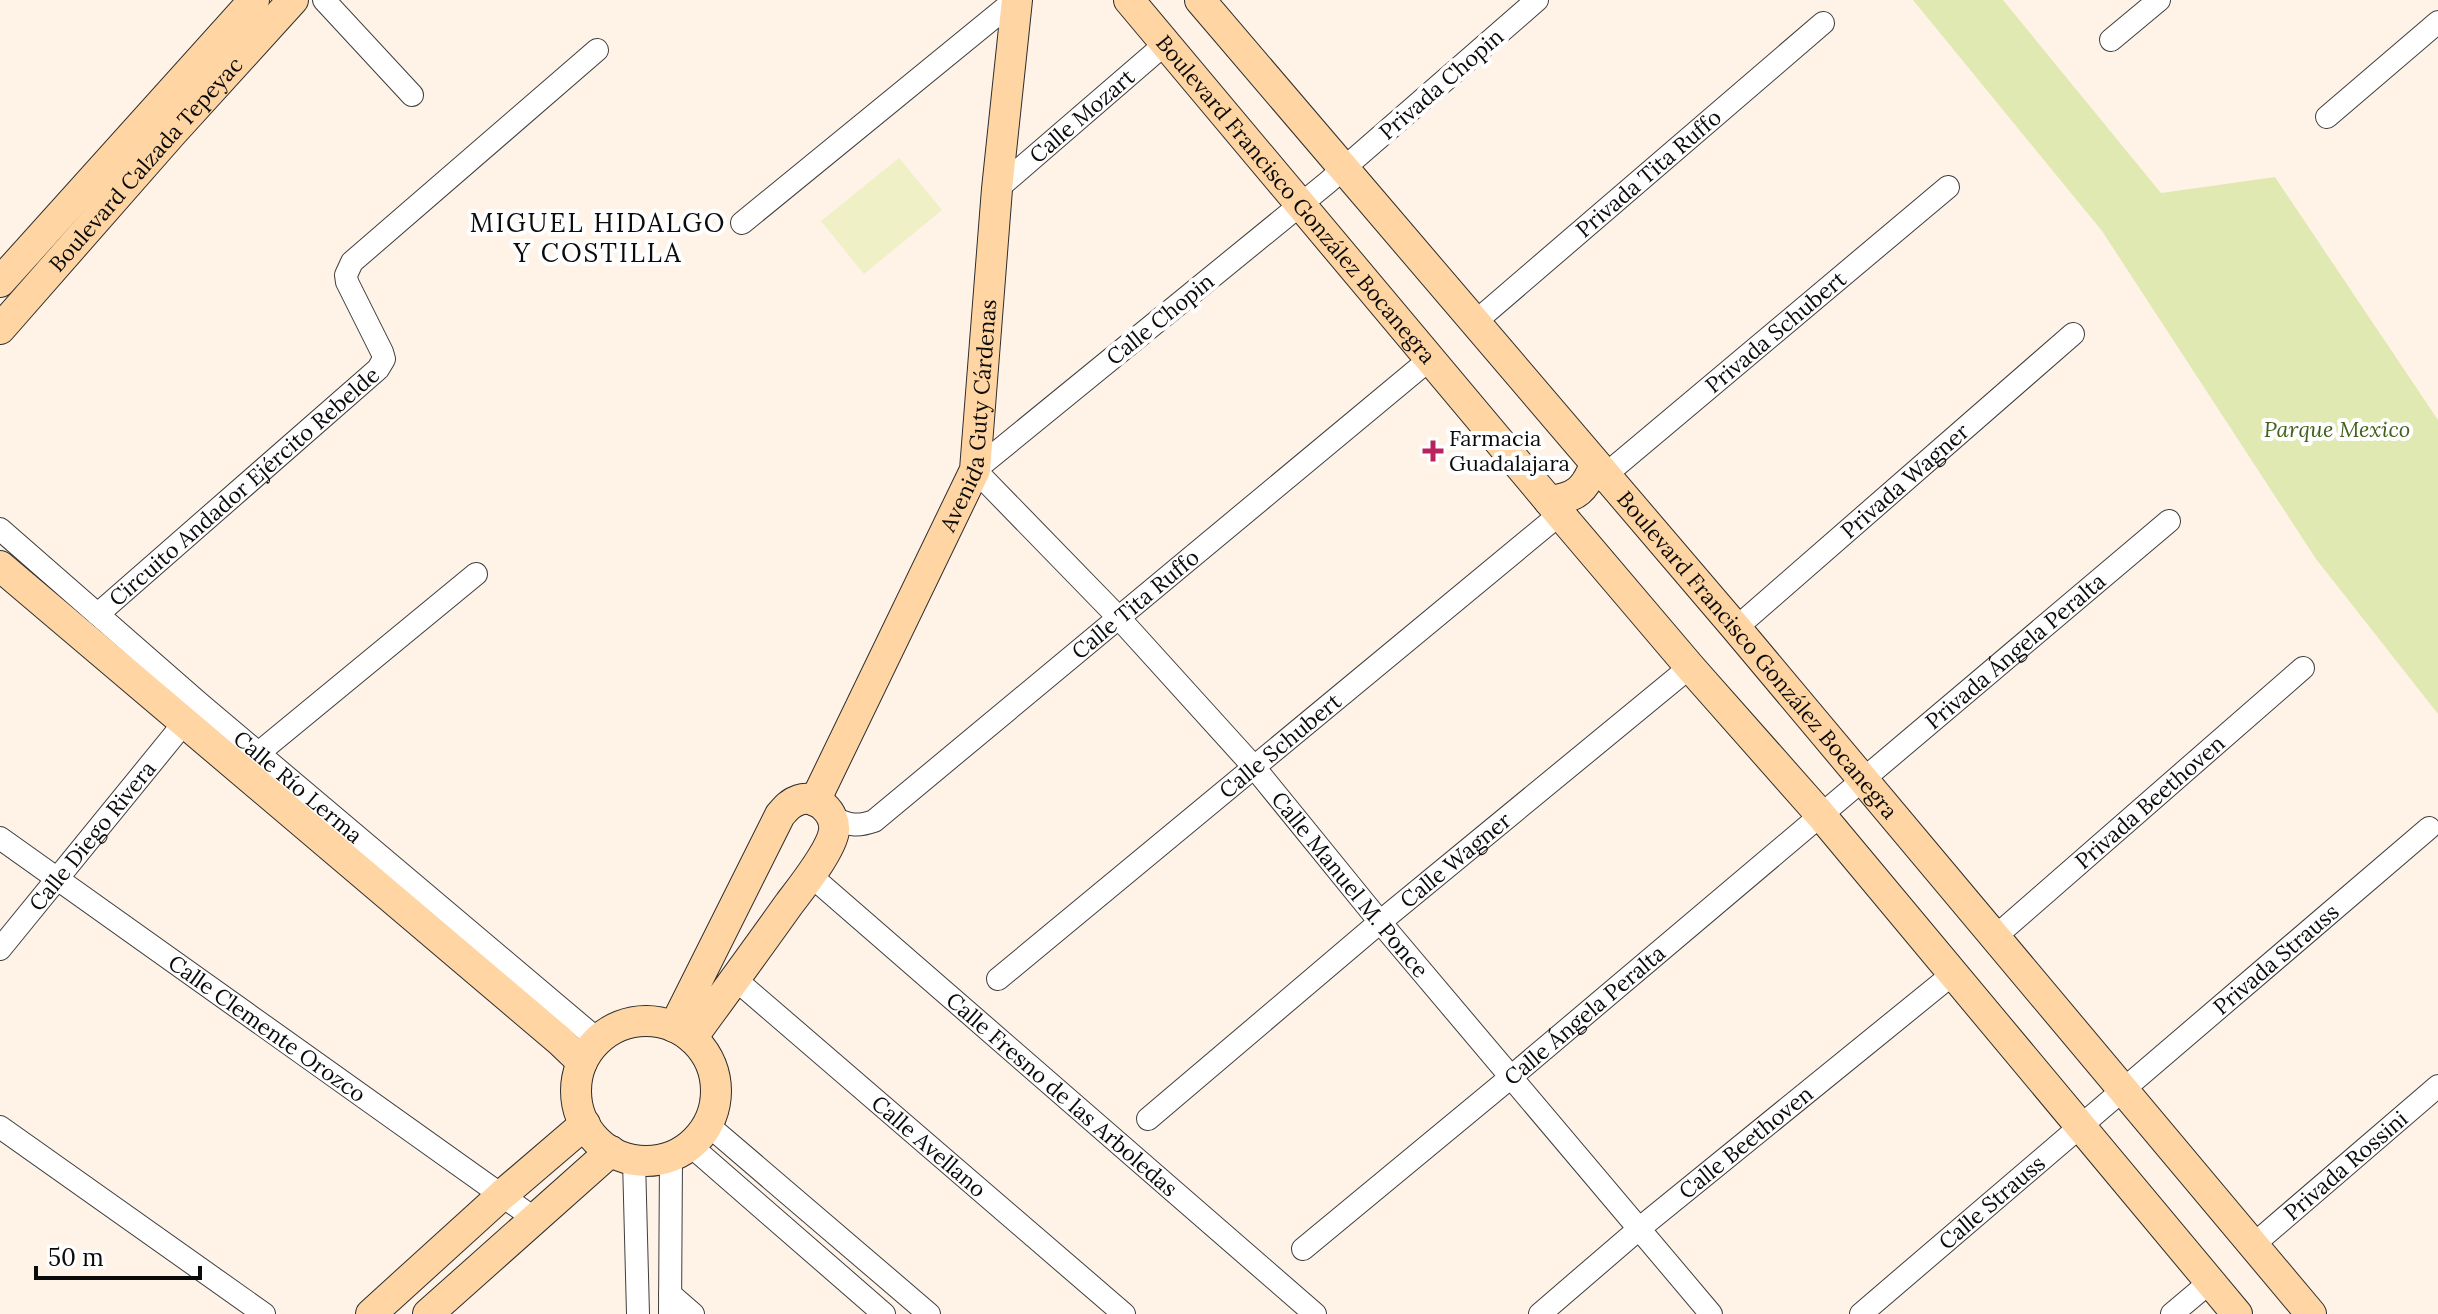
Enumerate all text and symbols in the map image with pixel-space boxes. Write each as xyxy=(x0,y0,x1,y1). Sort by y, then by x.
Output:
street label: Privada Chopin xyxy=(1373,22,1509,146)
street label: Boulevard Francisco González Bocanegra xyxy=(1150,29,1442,369)
street label: Boulevard Calzada Tepeyac xyxy=(43,51,249,277)
street label: Calle Mozart xyxy=(1023,62,1141,169)
street label: Privada Tita Ruffo xyxy=(1570,103,1727,243)
district label: MIGUEL HIDALGO Y COSTILLA xyxy=(470,206,726,269)
street label: Privada Schubert xyxy=(1699,265,1852,399)
street label: Calle Chopin xyxy=(1100,267,1220,371)
street label: Avenida Guty Cárdenas xyxy=(933,298,1002,537)
street label: Circuito Andador Ejército Rebelde xyxy=(103,360,385,612)
park label: Parque Mexico xyxy=(2264,415,2410,443)
street label: Privada Wagner xyxy=(1835,417,1975,544)
place label: Farmacia Guadalajara xyxy=(1449,424,1570,477)
marker: Farmacia Guadalajara xyxy=(1424,442,1442,460)
street label: Boulevard Francisco González Bocanegra xyxy=(1611,485,1904,825)
street label: Calle Tita Ruffo xyxy=(1066,543,1205,665)
street label: Privada Ángela Peralta xyxy=(1919,567,2111,735)
street label: Calle Schubert xyxy=(1213,687,1347,804)
street label: Calle Río Lerma xyxy=(228,724,368,849)
street label: Privada Beethoven xyxy=(2069,729,2230,875)
street label: Calle Diego Rivera xyxy=(23,755,162,917)
street label: Calle Manuel M. Ponce xyxy=(1265,786,1435,983)
street label: Calle Wagner xyxy=(1394,806,1517,914)
street label: Privada Strauss xyxy=(2207,897,2344,1021)
street label: Calle Ángela Peralta xyxy=(1498,939,1671,1091)
street label: Calle Clemente Orozco xyxy=(163,948,371,1108)
street label: Calle Fresno de las Arboledas xyxy=(941,986,1184,1202)
street label: Calle Beethoven xyxy=(1673,1079,1818,1205)
street label: Calle Avellano xyxy=(866,1089,992,1203)
street label: Privada Rossini xyxy=(2278,1105,2413,1226)
street label: Calle Strauss xyxy=(1933,1149,2051,1256)
scale bar xyxy=(36,1230,200,1280)
text: 50 m xyxy=(48,1242,104,1273)

